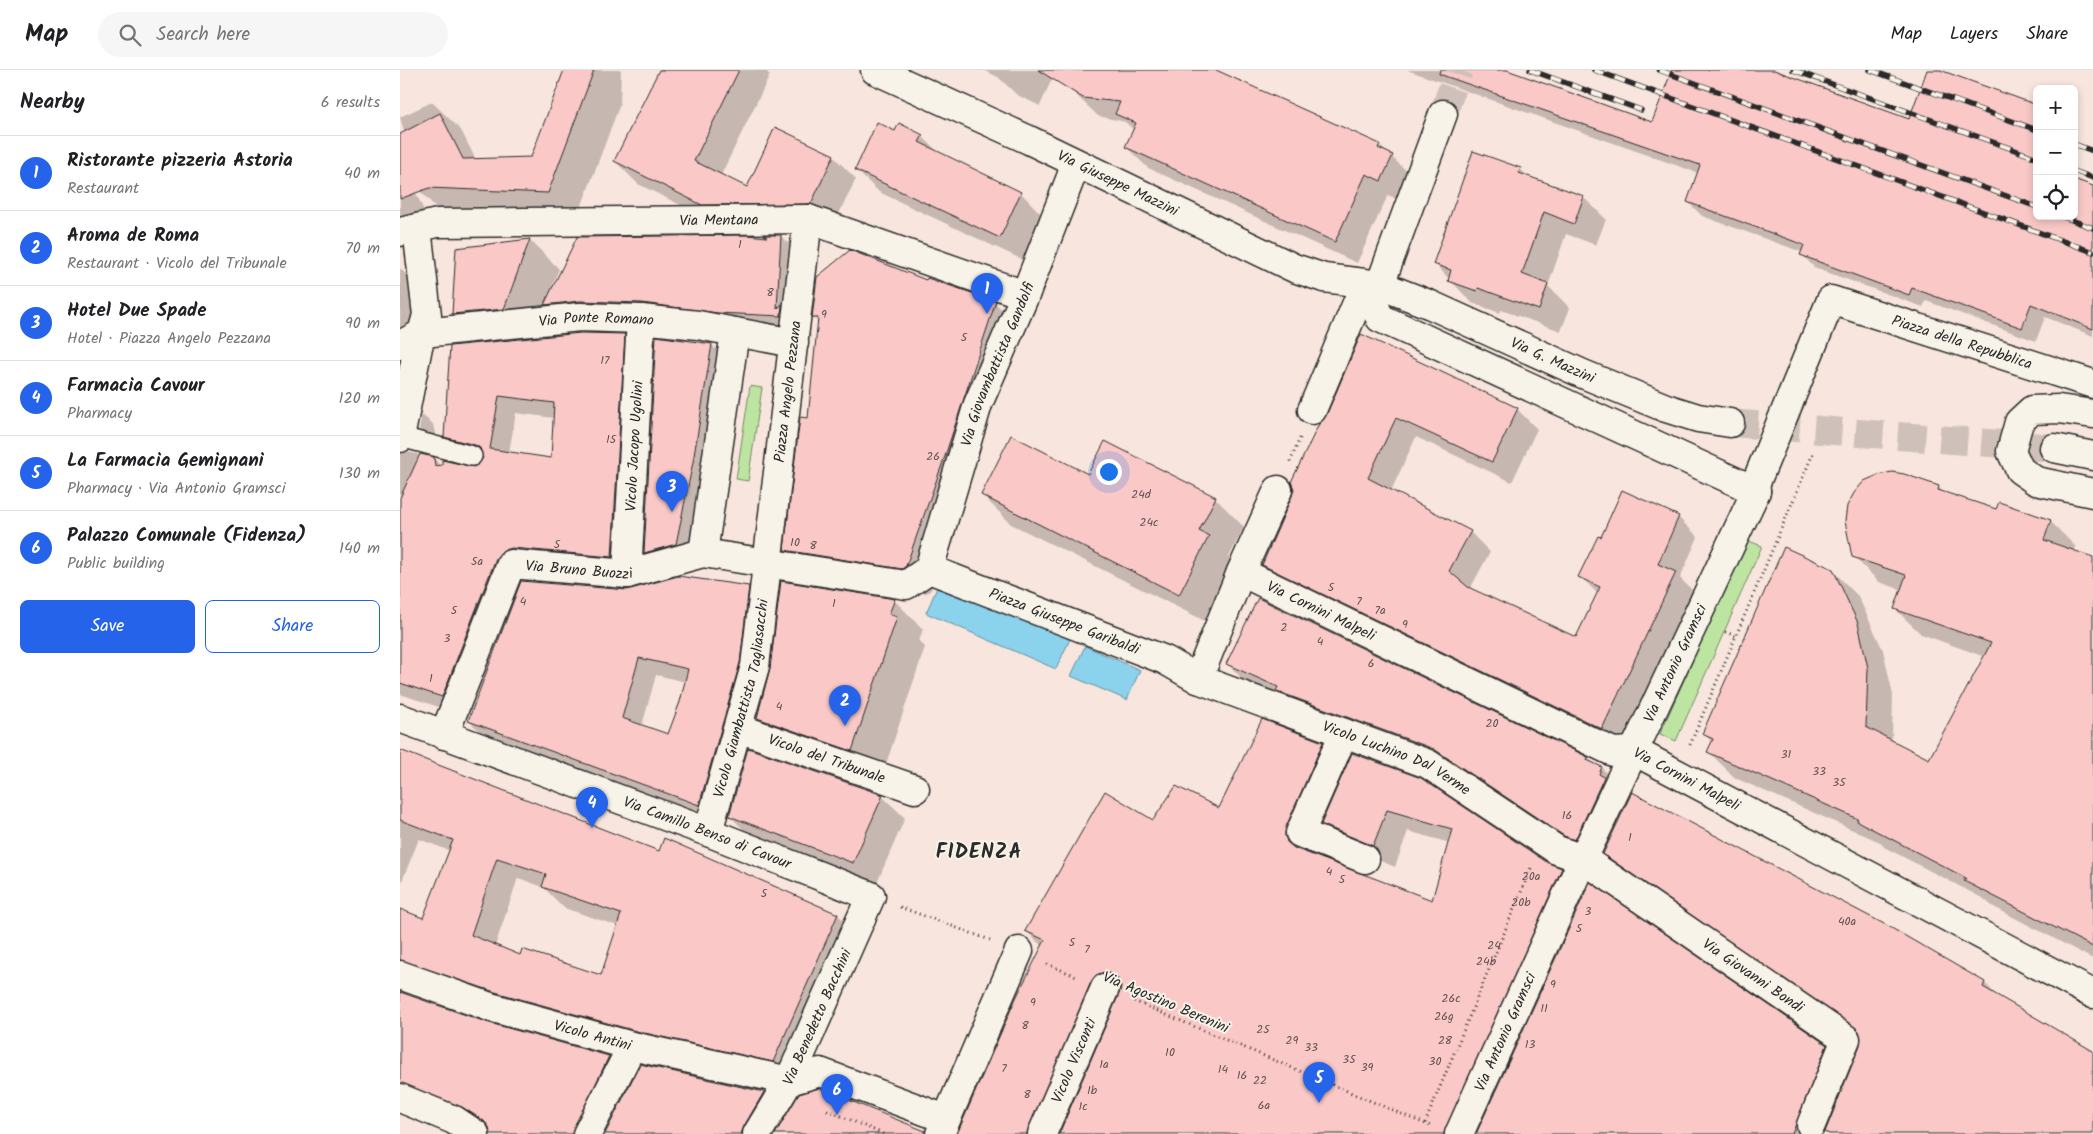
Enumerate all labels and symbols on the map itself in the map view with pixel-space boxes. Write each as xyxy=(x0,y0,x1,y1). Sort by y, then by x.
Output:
street label: Via Giuseppe Mazzini xyxy=(1053,144,1184,224)
street label: Via Mentana xyxy=(679,209,759,233)
house number: 1 xyxy=(738,235,742,254)
pin: 1 xyxy=(971,273,1003,314)
street label: Via Giovambattista Gandolfi xyxy=(955,279,1042,450)
house number: 8 xyxy=(766,283,774,302)
house number: 9 xyxy=(821,305,827,324)
street label: Via Ponte Romano xyxy=(538,306,655,334)
street label: Piazza della Repubblica xyxy=(1888,309,2035,377)
street label: Piazza Angelo Pezzana xyxy=(768,319,809,464)
house number: 5 xyxy=(961,328,969,347)
street label: Via G. Mazzini xyxy=(1506,332,1600,391)
house number: 17 xyxy=(600,351,610,370)
street label: Vicolo Jacopo Ugolini xyxy=(619,379,651,512)
house number: 15 xyxy=(606,430,618,449)
house number: 26 xyxy=(926,447,940,466)
your location xyxy=(1096,459,1122,485)
pin: 3 xyxy=(656,471,688,512)
house number: 24d xyxy=(1131,485,1152,504)
house number: 24c xyxy=(1140,513,1158,532)
house number: 10 xyxy=(790,533,800,552)
house number: 5 xyxy=(554,535,562,554)
house number: 8 xyxy=(809,536,817,555)
house number: 5a xyxy=(471,552,483,571)
street label: Via Bruno Buozzi xyxy=(524,554,637,587)
street label: Via Cornini Malpeli xyxy=(1262,575,1380,649)
house number: 5 xyxy=(1328,578,1336,597)
street label: Piazza Giuseppe Garibaldi xyxy=(985,582,1144,663)
house number: 4 xyxy=(520,592,527,611)
house number: 7 xyxy=(1356,592,1362,611)
house number: 1 xyxy=(832,594,836,613)
street label: Vicolo Giambattista Tagliasacchi xyxy=(707,596,776,801)
street label: Via Antonio Gramsci xyxy=(1638,599,1715,727)
house number: 5 xyxy=(451,601,459,620)
house number: 7a xyxy=(1374,601,1386,620)
house number: 9 xyxy=(1402,615,1408,634)
house number: 2 xyxy=(1281,618,1288,637)
house number: 3 xyxy=(444,629,451,648)
house number: 4 xyxy=(1317,632,1324,651)
house number: 6 xyxy=(1368,654,1374,673)
house number: 1 xyxy=(429,669,433,688)
pin: 2 xyxy=(829,685,861,726)
house number: 4 xyxy=(776,697,783,716)
house number: 20 xyxy=(1486,714,1498,733)
street label: Vicolo Luchino Dal Verme xyxy=(1319,715,1475,802)
street label: Vicolo del Tribunale xyxy=(765,728,889,791)
street label: Via Cornini Malpeli xyxy=(1628,742,1745,819)
house number: 31 xyxy=(1781,745,1792,764)
house number: 33 xyxy=(1812,762,1826,781)
house number: 35 xyxy=(1832,773,1847,792)
pin: 4 xyxy=(576,787,608,828)
street label: Via Camillo Benso di Cavour xyxy=(619,791,796,877)
house number: 16 xyxy=(1562,806,1572,825)
house number: 1 xyxy=(1628,828,1632,847)
district label: FIDENZA xyxy=(936,837,1022,869)
house number: 4 xyxy=(1326,862,1333,881)
house number: 20a xyxy=(1522,867,1541,886)
house number: 5 xyxy=(1339,870,1347,889)
house number: 5 xyxy=(761,884,769,903)
house number: 20b xyxy=(1511,893,1531,912)
house number: 3 xyxy=(1585,902,1592,921)
house number: 40a xyxy=(1838,912,1856,931)
house number: 5 xyxy=(1576,919,1584,938)
house number: 5 xyxy=(1069,933,1077,952)
street label: Via Giovanni Bondi xyxy=(1697,933,1810,1020)
house number: 24 xyxy=(1487,936,1501,955)
house number: 7 xyxy=(1084,940,1090,959)
street label: Via Benedetto Bacchini xyxy=(777,944,859,1090)
house number: 24b xyxy=(1476,952,1497,971)
street label: Via Agostino Berenini xyxy=(1099,965,1234,1041)
street label: Via Antonio Gramsci xyxy=(1469,967,1544,1096)
house number: 9 xyxy=(1550,975,1556,994)
house number: 26c xyxy=(1442,989,1460,1008)
house number: 9 xyxy=(1030,993,1036,1012)
house number: 11 xyxy=(1540,999,1548,1018)
house number: 26g xyxy=(1434,1007,1454,1026)
street label: Vicolo Visconti xyxy=(1046,1013,1104,1107)
street label: Vicolo Antini xyxy=(551,1014,635,1059)
house number: 8 xyxy=(1021,1016,1029,1035)
house number: 25 xyxy=(1256,1020,1271,1039)
house number: 29 xyxy=(1286,1031,1299,1050)
house number: 28 xyxy=(1438,1031,1453,1050)
house number: 13 xyxy=(1525,1035,1535,1054)
house number: 33 xyxy=(1304,1038,1318,1057)
house number: 10 xyxy=(1165,1043,1175,1062)
house number: 35 xyxy=(1342,1050,1357,1069)
house number: 30 xyxy=(1429,1052,1441,1071)
house number: 1a xyxy=(1099,1055,1109,1074)
house number: 39 xyxy=(1361,1058,1373,1077)
house number: 7 xyxy=(1001,1059,1007,1078)
house number: 14 xyxy=(1218,1060,1229,1079)
pin: 5 xyxy=(1303,1062,1335,1103)
house number: 16 xyxy=(1237,1066,1247,1085)
house number: 22 xyxy=(1253,1071,1267,1090)
pin: 6 xyxy=(821,1074,853,1115)
house number: 1b xyxy=(1087,1081,1098,1100)
house number: 8 xyxy=(1023,1085,1031,1104)
house number: 6a xyxy=(1258,1096,1271,1115)
house number: 1c xyxy=(1078,1097,1088,1116)

